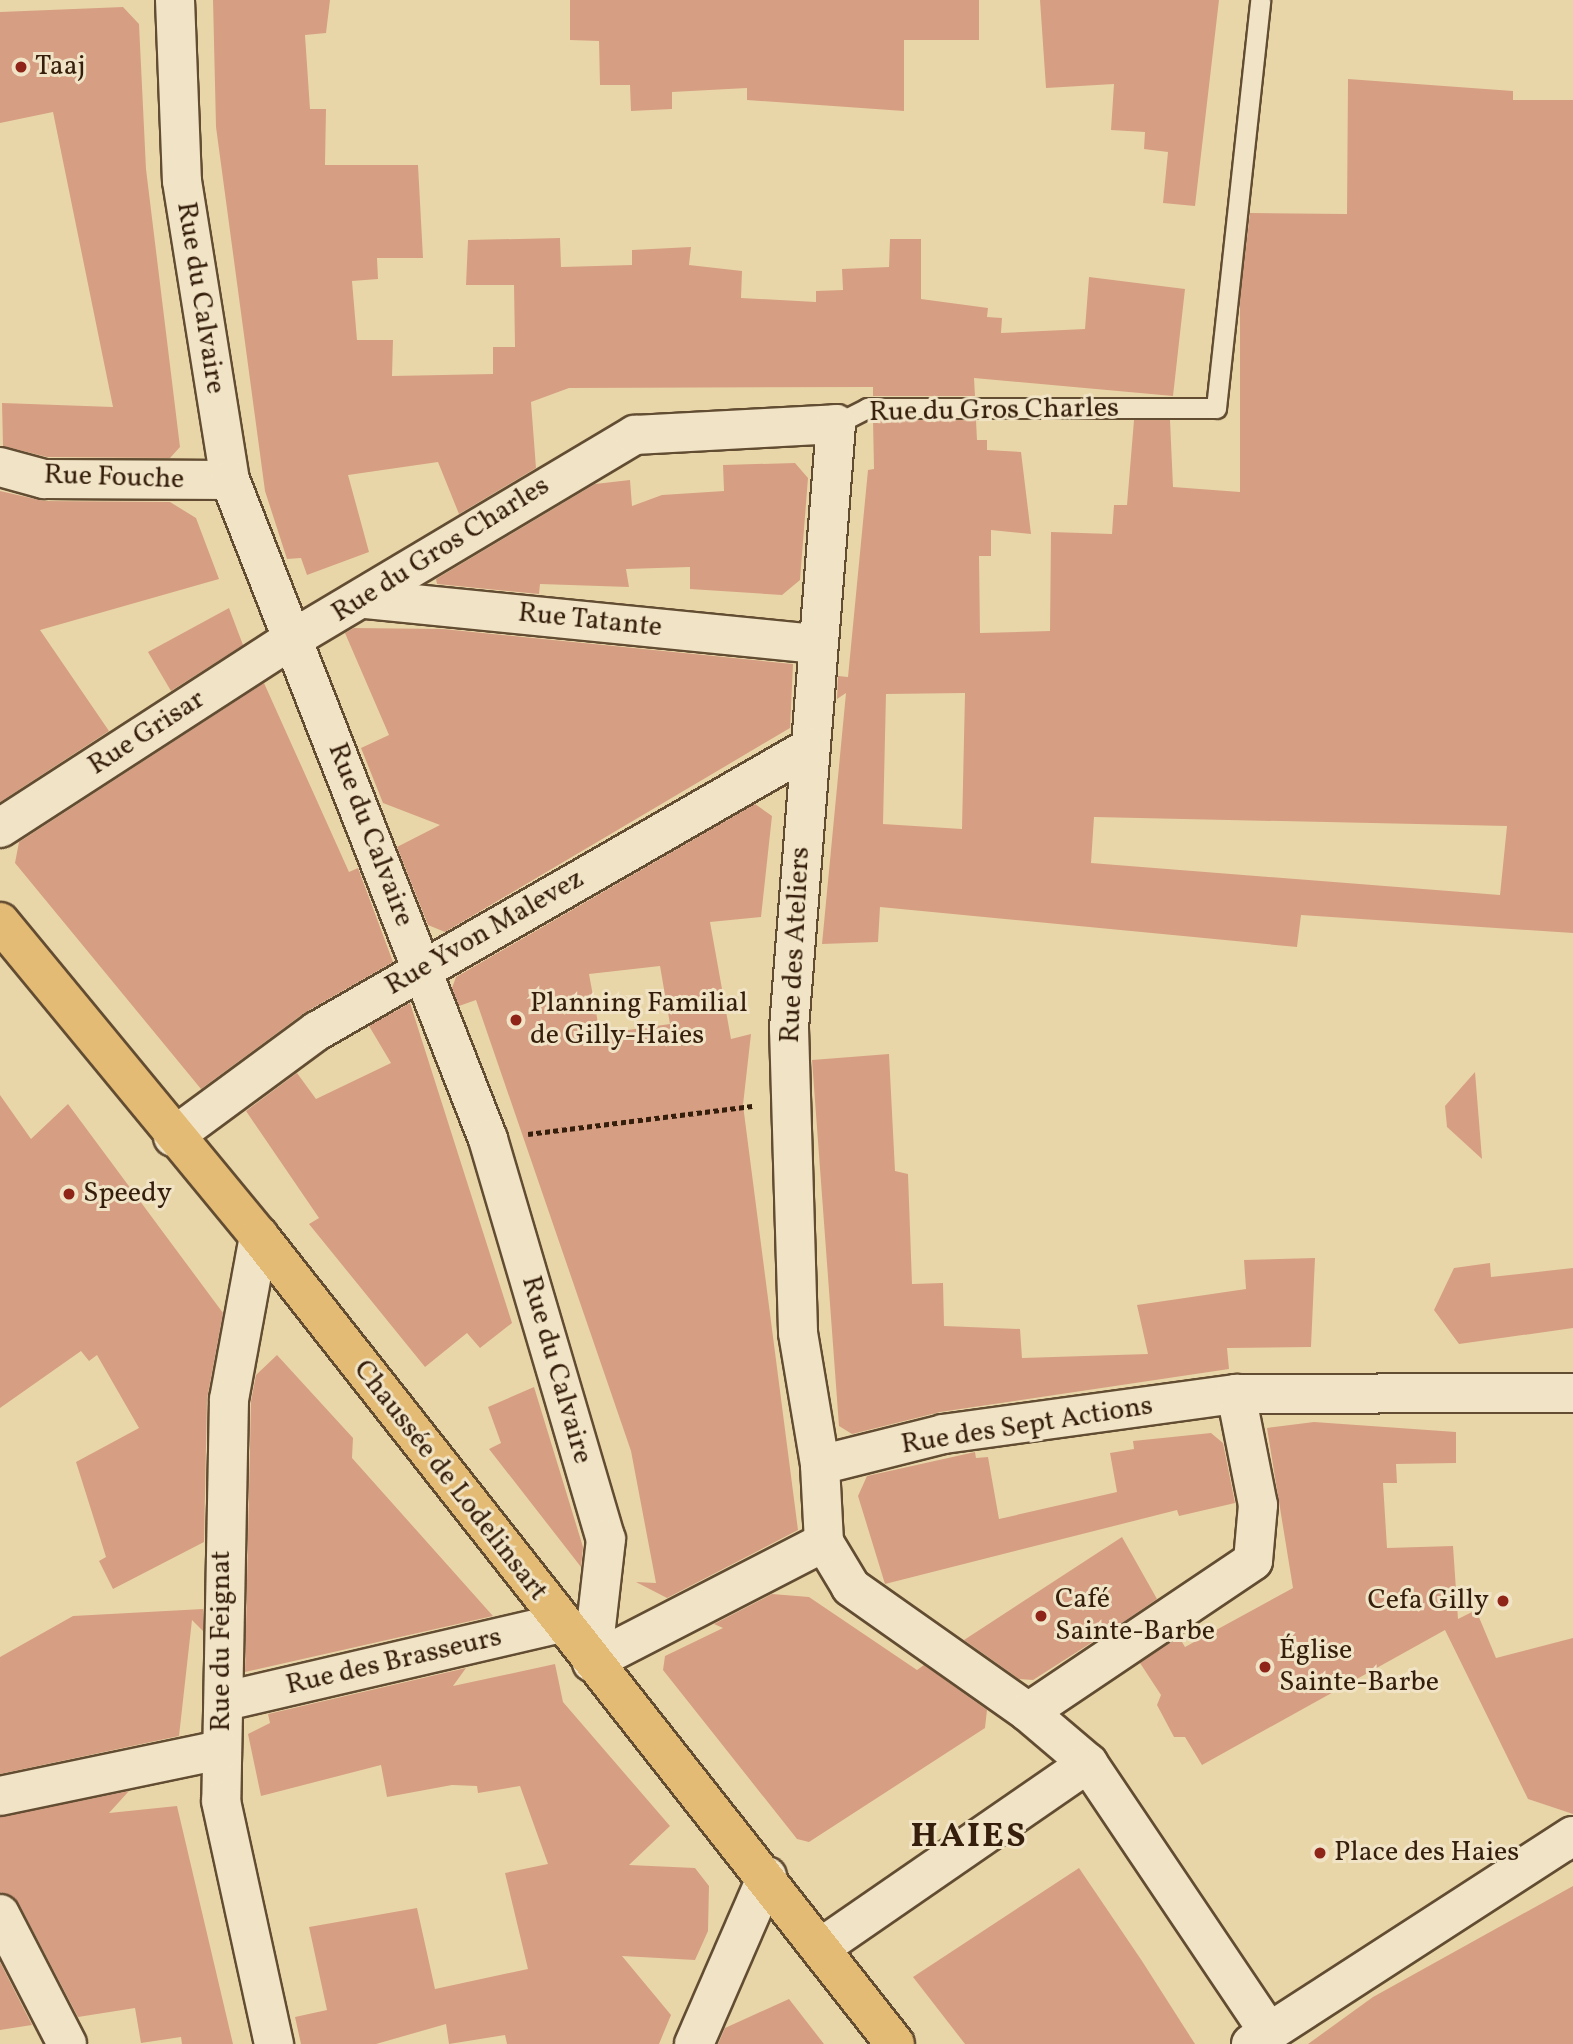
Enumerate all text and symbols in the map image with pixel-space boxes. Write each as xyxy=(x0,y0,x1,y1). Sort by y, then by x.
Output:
place label: Taaj xyxy=(35,50,86,84)
marker: Taaj xyxy=(13,59,29,75)
street label: Rue du Calvaire xyxy=(168,200,232,396)
street label: Rue du Gros Charles xyxy=(869,392,1119,430)
street label: Rue Fouche xyxy=(43,459,185,497)
street label: Rue du Gros Charles xyxy=(326,470,556,630)
street label: Rue Tatante xyxy=(516,597,664,645)
street label: Rue Grisar xyxy=(82,683,212,783)
street label: Rue du Calvaire xyxy=(320,739,420,931)
street label: Rue des Ateliers xyxy=(774,846,818,1044)
street label: Rue Yvon Malevez xyxy=(379,862,591,1004)
place label: Planning Familial de Gilly-Haies xyxy=(530,987,748,1053)
marker: Planning Familial de Gilly-Haies xyxy=(508,1012,524,1028)
place label: Speedy xyxy=(83,1177,172,1211)
marker: Speedy xyxy=(61,1186,77,1202)
street label: Rue du Calvaire xyxy=(513,1272,599,1468)
street label: Chaussée de Lodelinsart xyxy=(346,1354,554,1608)
street label: Rue des Sept Actions xyxy=(899,1390,1155,1462)
street label: Rue du Feignat xyxy=(205,1550,239,1732)
place label: Café Sainte-Barbe xyxy=(1055,1583,1215,1649)
place label: Cefa Gilly xyxy=(1368,1584,1489,1618)
marker: Cefa Gilly xyxy=(1495,1593,1511,1609)
marker: Café Sainte-Barbe xyxy=(1033,1608,1049,1624)
street label: Rue des Brasseurs xyxy=(283,1621,505,1703)
place label: Église Sainte-Barbe xyxy=(1279,1634,1439,1700)
marker: Église Sainte-Barbe xyxy=(1257,1659,1273,1675)
district label: HAIES xyxy=(911,1816,1027,1858)
place label: Place des Haies xyxy=(1334,1836,1519,1870)
marker: Place des Haies xyxy=(1312,1845,1328,1861)

